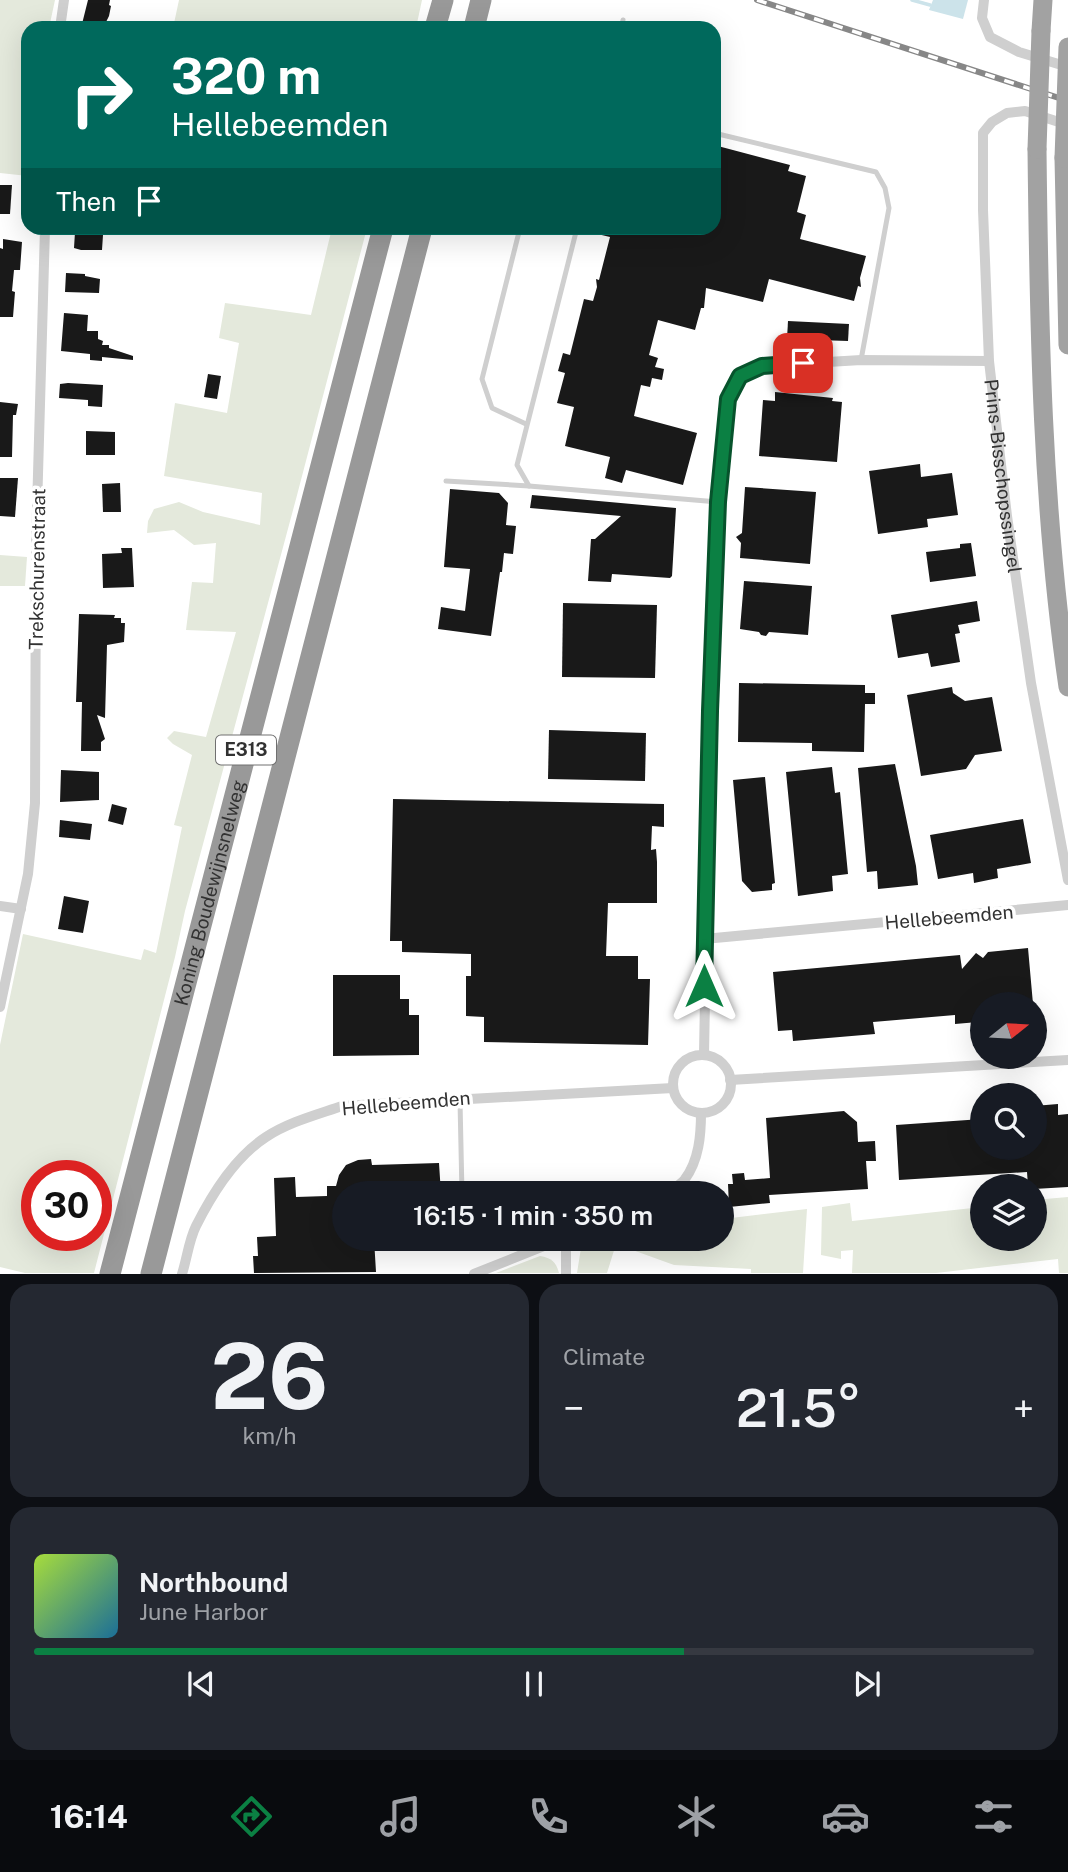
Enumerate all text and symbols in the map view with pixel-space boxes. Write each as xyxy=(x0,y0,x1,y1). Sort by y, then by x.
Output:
text: 320 m xyxy=(171,47,321,105)
icon: right xyxy=(56,49,147,140)
text: Hellebeemden xyxy=(171,106,388,143)
icon: arrive xyxy=(130,182,168,220)
text: Then xyxy=(56,186,116,217)
pin xyxy=(773,333,833,393)
icon: arrive xyxy=(784,344,822,382)
street label: Prins-Bisschopssingel xyxy=(980,378,1026,575)
street label: Trekschurenstraat xyxy=(25,488,49,650)
road number: E313 xyxy=(216,736,276,764)
street label: Koning Boudewijnsnelweg xyxy=(170,777,250,1008)
street label: Hellebeemden xyxy=(884,900,1014,934)
position arrow xyxy=(667,949,741,1023)
north arrow xyxy=(970,992,1046,1069)
map controls xyxy=(970,992,1047,1251)
button: search xyxy=(970,1083,1047,1160)
street label: Hellebeemden xyxy=(341,1086,471,1120)
speed limit sign: 30 xyxy=(21,1160,112,1251)
button: layers xyxy=(970,1174,1047,1251)
text: 16:15 · 1 min · 350 m xyxy=(413,1200,653,1231)
text: 26 xyxy=(211,1323,328,1429)
text: Climate xyxy=(563,1343,645,1370)
text: 21.5° xyxy=(736,1378,861,1439)
text: − xyxy=(563,1386,584,1431)
text: + xyxy=(1013,1386,1034,1431)
text: km/h xyxy=(242,1422,297,1449)
text: Northbound xyxy=(139,1567,288,1598)
text: June Harbor xyxy=(139,1598,268,1625)
icon: previous xyxy=(182,1665,220,1703)
icon: pause xyxy=(515,1665,553,1703)
icon: next xyxy=(848,1665,886,1703)
icon: directions xyxy=(227,1792,276,1841)
icon: music xyxy=(376,1792,425,1841)
icon: phone xyxy=(524,1792,573,1841)
icon: climate xyxy=(672,1792,721,1841)
icon: car xyxy=(821,1792,870,1841)
icon: filters xyxy=(969,1792,1018,1841)
text: 16:14 xyxy=(50,1798,128,1835)

